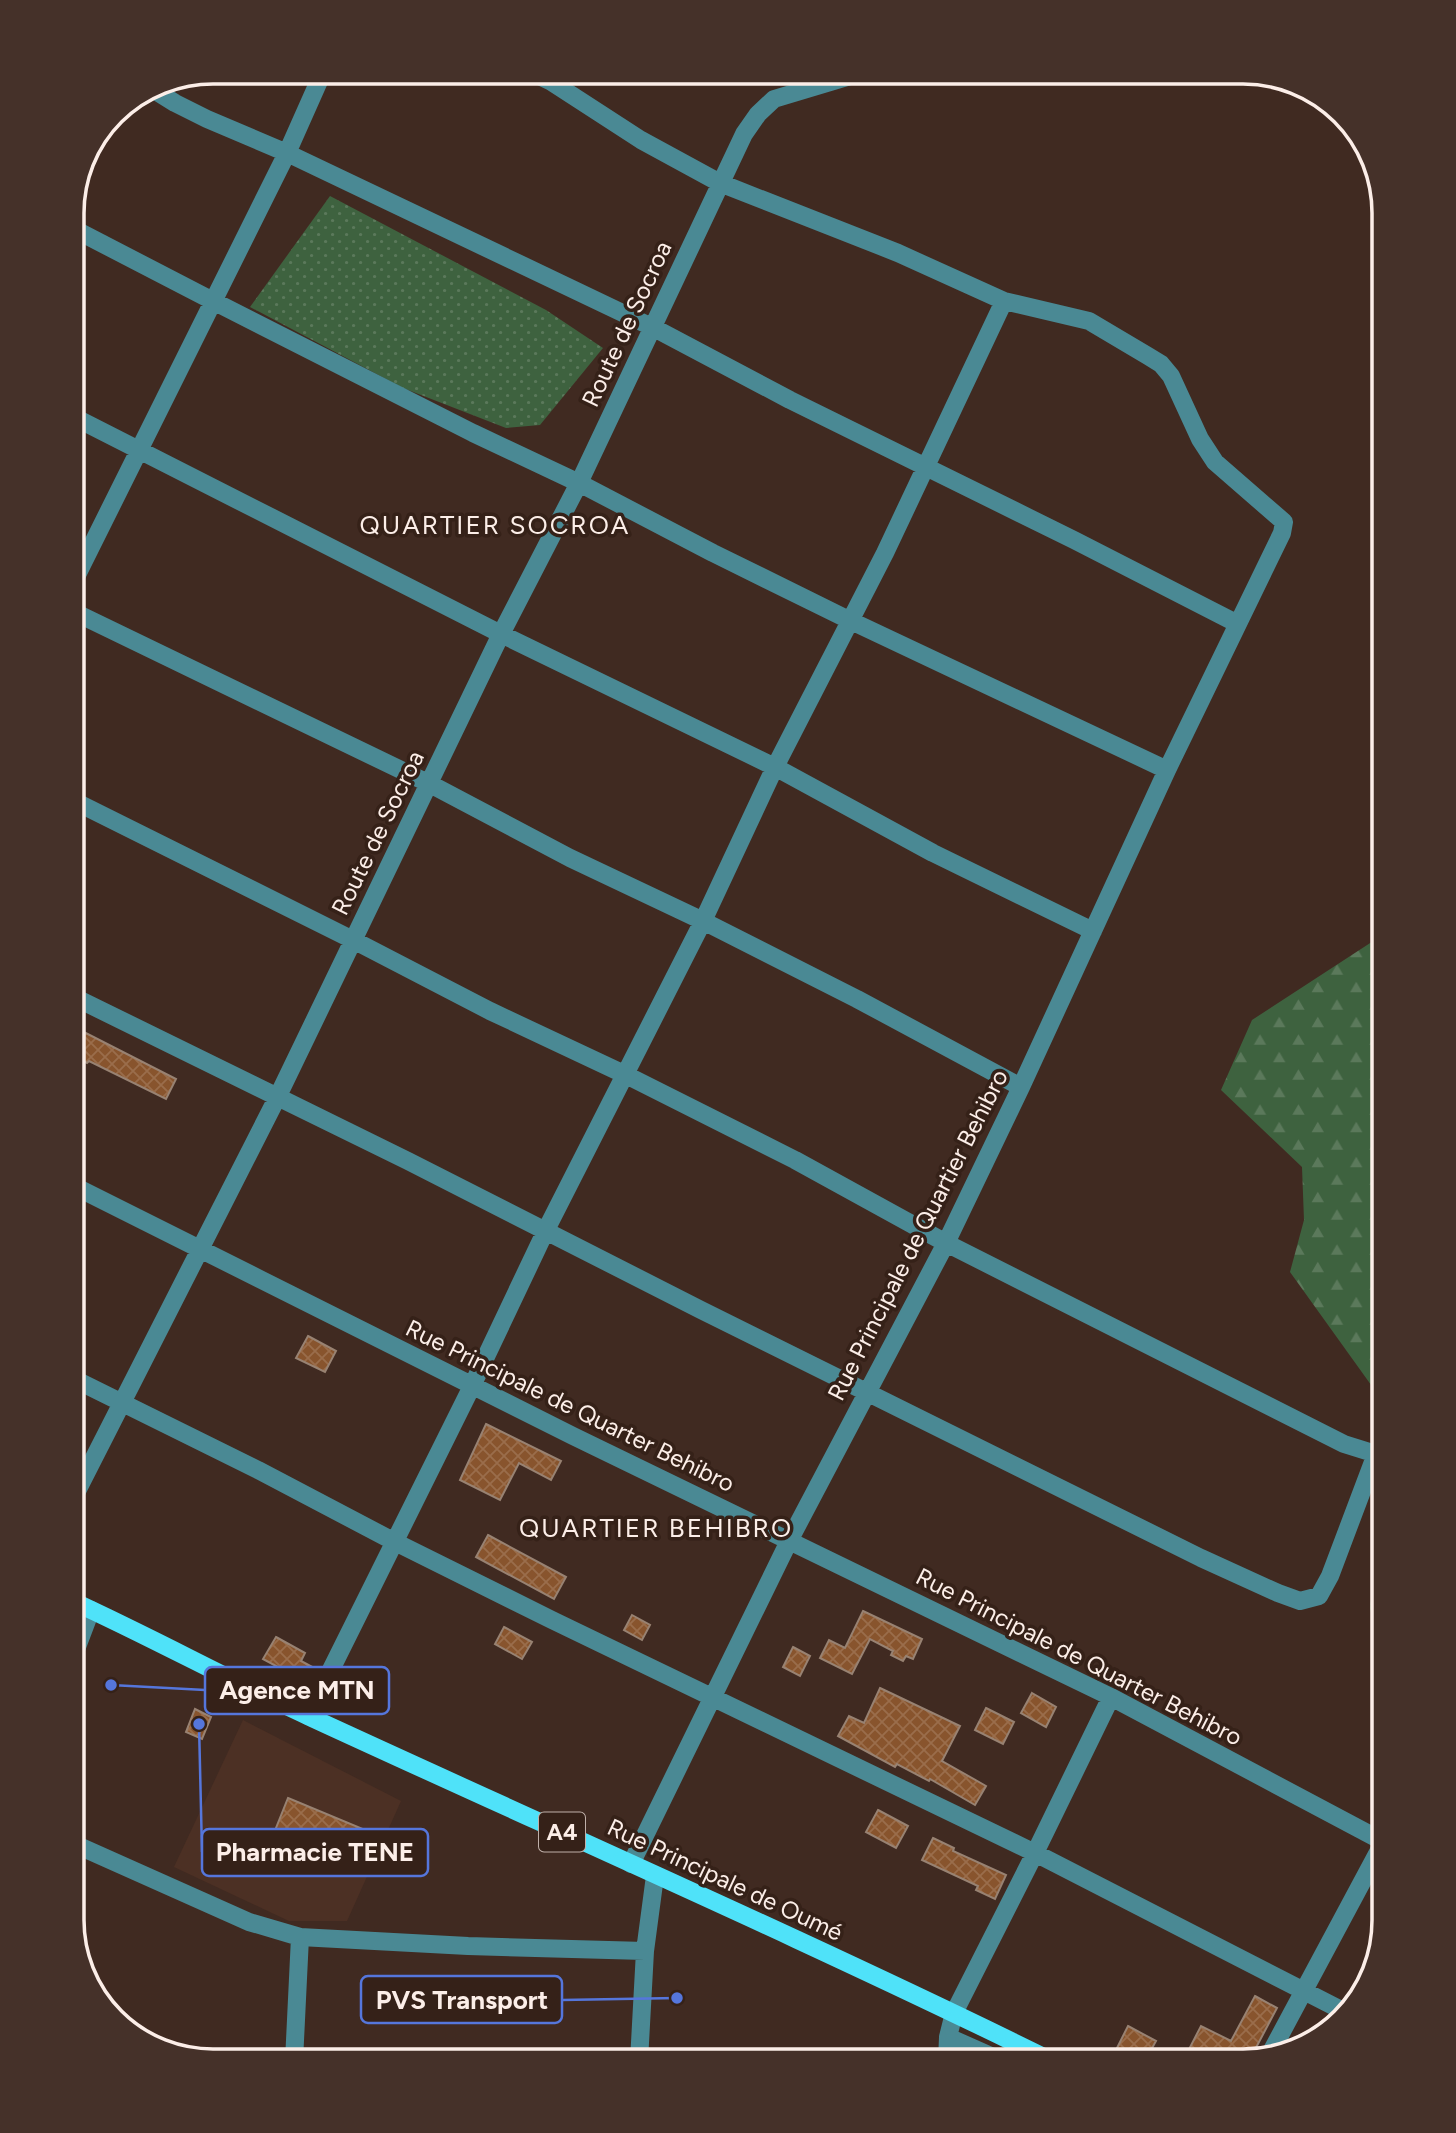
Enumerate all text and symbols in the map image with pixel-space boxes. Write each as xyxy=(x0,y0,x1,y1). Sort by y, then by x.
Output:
street label: Route de Socroa xyxy=(575,236,678,411)
district label: QUARTIER SOCROA xyxy=(360,509,630,541)
street label: Route de Socroa xyxy=(325,746,430,920)
street label: Rue Principale de Quartier Behibro xyxy=(821,1064,1014,1405)
street label: Rue Principale de Quarter Behibro xyxy=(401,1313,739,1498)
district label: QUARTIER BEHIBRO xyxy=(519,1512,793,1544)
street label: Rue Principale de Quarter Behibro xyxy=(911,1561,1247,1752)
callout: Agence MTN xyxy=(205,1667,389,1714)
text: Agence MTN xyxy=(219,1674,375,1706)
road number: A4 xyxy=(539,1812,585,1852)
street label: Rue Principale de Oumé xyxy=(603,1812,847,1947)
callout: Pharmacie TENE xyxy=(202,1829,428,1876)
text: Pharmacie TENE xyxy=(216,1836,414,1868)
callout: PVS Transport xyxy=(361,1976,562,2023)
text: PVS Transport xyxy=(376,1984,548,2016)

